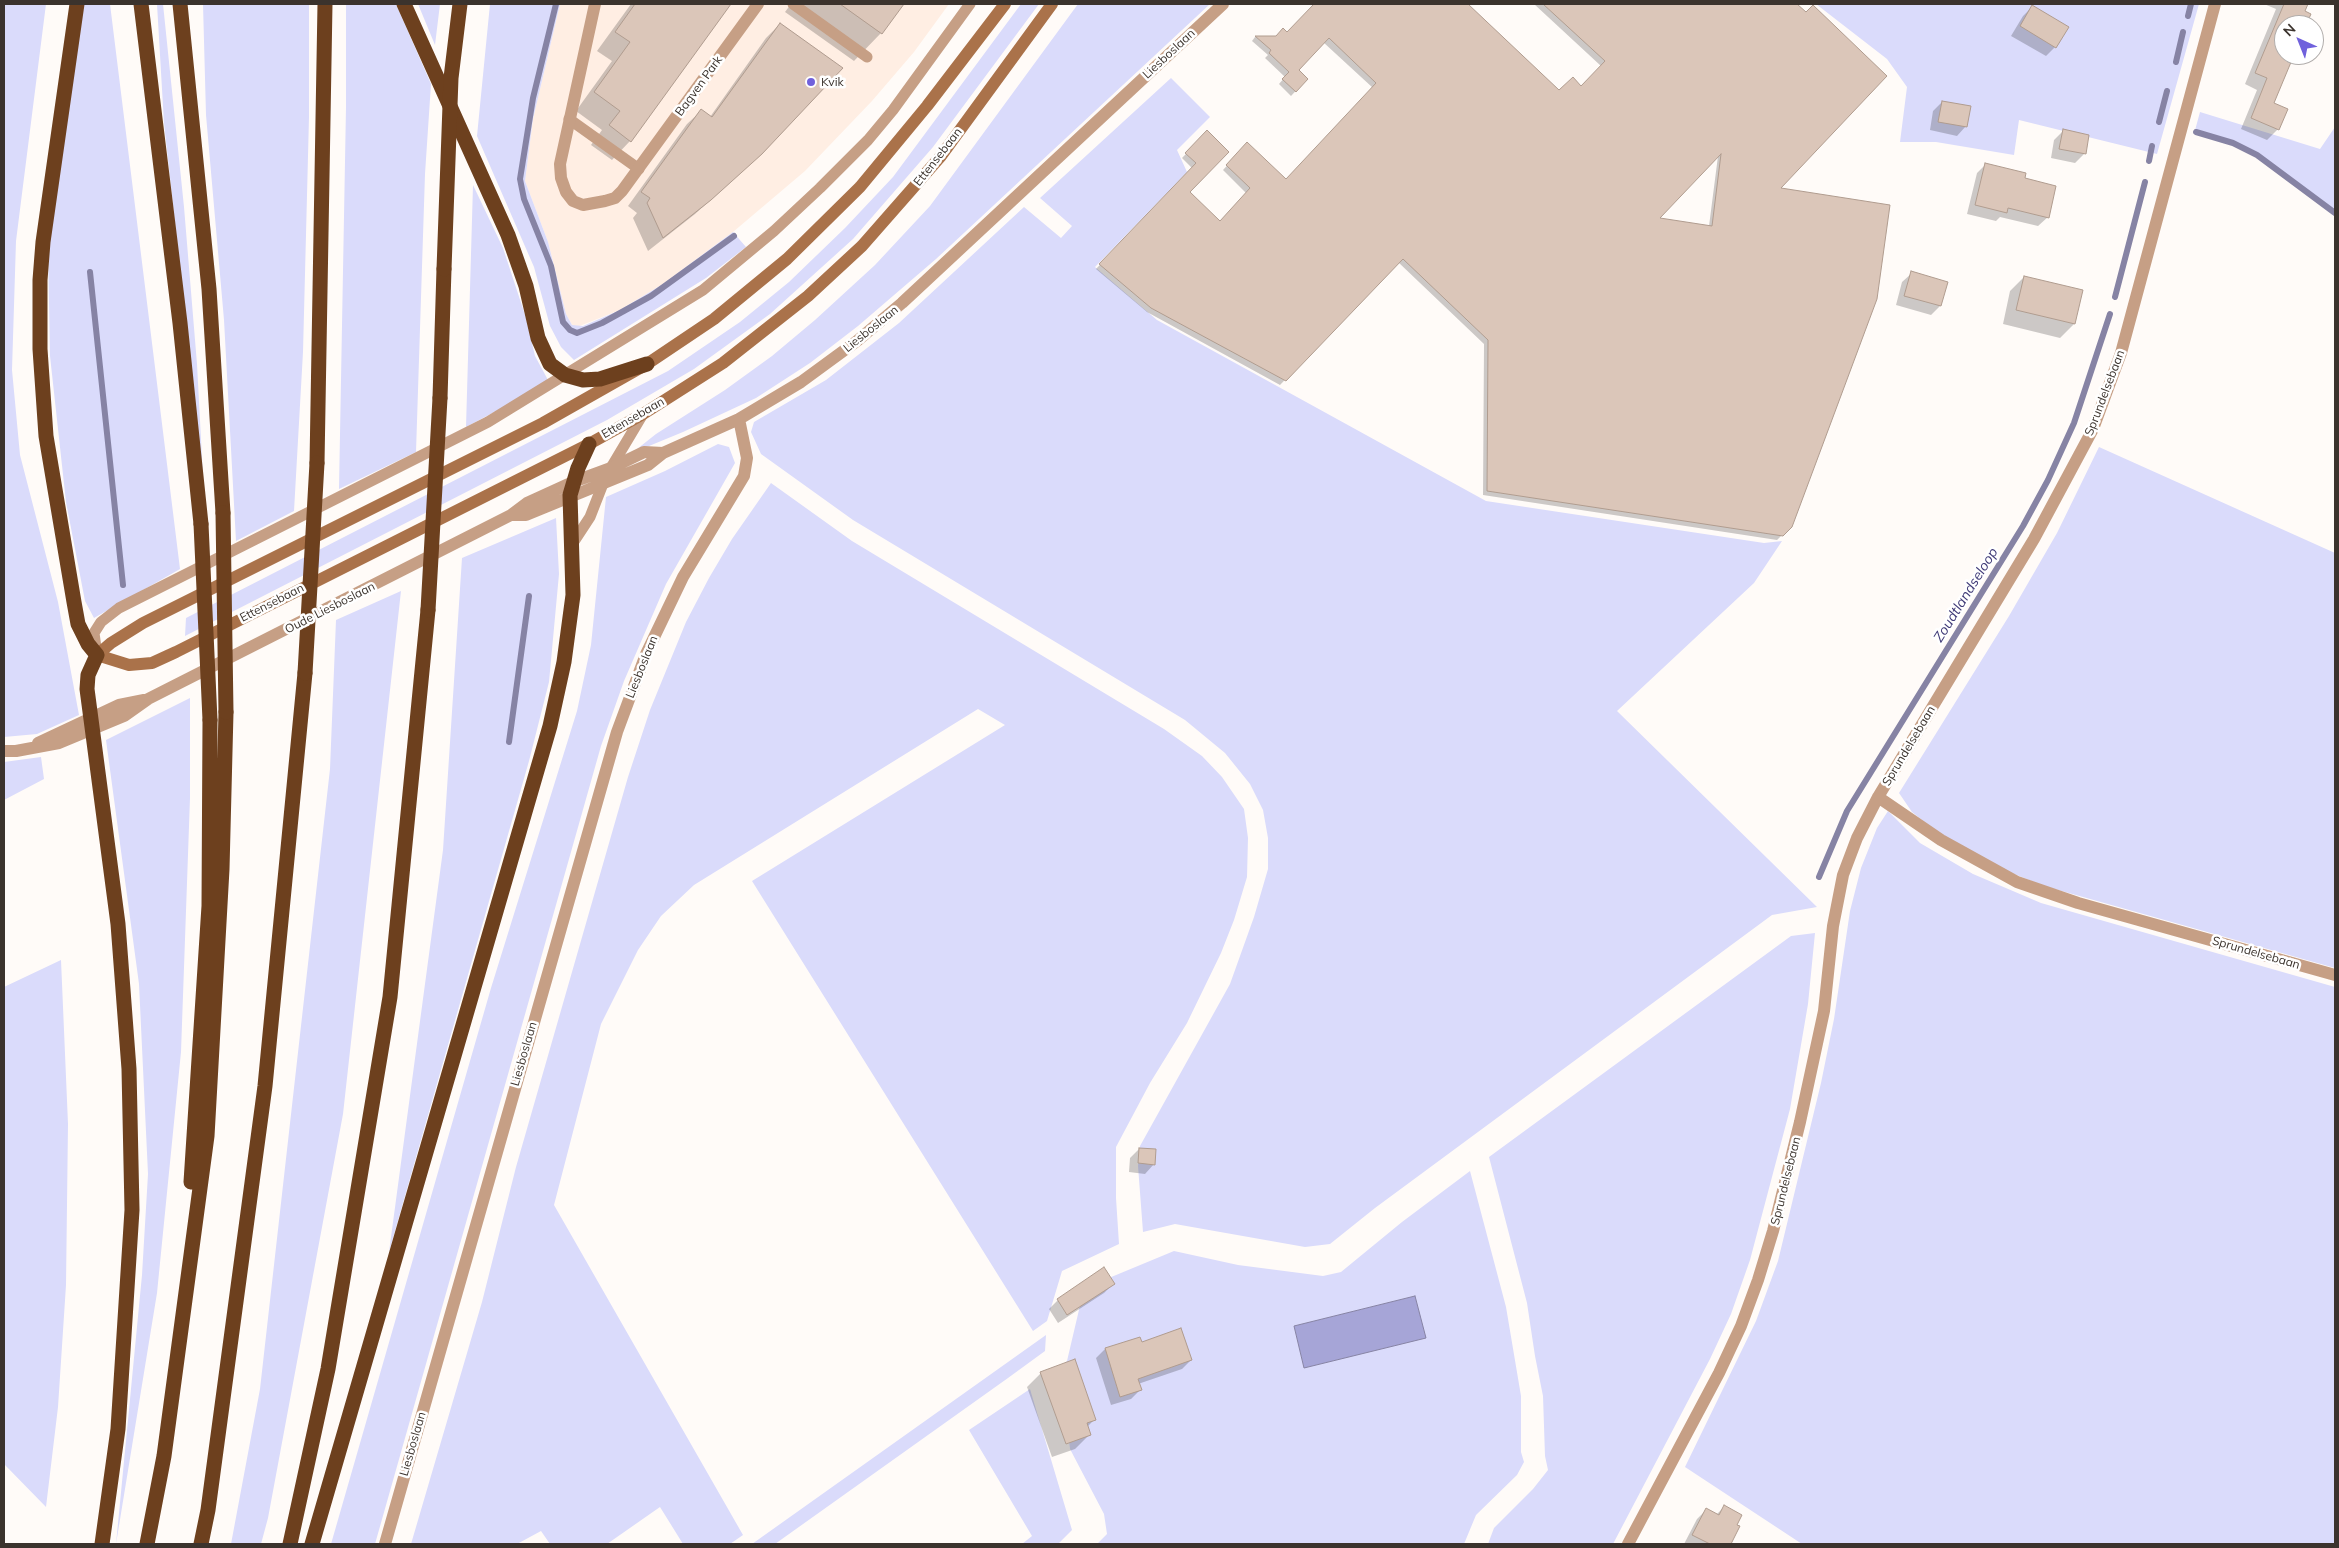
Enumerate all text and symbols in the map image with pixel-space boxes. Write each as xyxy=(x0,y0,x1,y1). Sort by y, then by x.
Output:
north arrow xyxy=(2274,15,2324,65)
text: N xyxy=(2279,20,2299,40)
street label: Liesboslaan xyxy=(1140,26,1198,82)
street label: Bagven Park xyxy=(672,53,726,119)
place label: Kvik xyxy=(821,75,844,89)
marker: Kvik xyxy=(805,76,817,88)
street label: Ettensebaan xyxy=(911,125,965,189)
street label: Liesboslaan xyxy=(841,303,901,355)
street label: Sprundelsebaan xyxy=(2082,348,2128,438)
street label: Ettensebaan xyxy=(599,394,667,442)
water label: Zoudtlandseloop xyxy=(1930,545,2002,645)
street label: Oude Liesboslaan xyxy=(283,579,377,637)
street label: Ettensebaan xyxy=(238,581,306,625)
street label: Liesboslaan xyxy=(623,634,661,700)
street label: Sprundelsebaan xyxy=(1879,703,1939,789)
street label: Sprundelsebaan xyxy=(2210,934,2302,972)
street label: Liesboslaan xyxy=(508,1020,540,1088)
street label: Sprundelsebaan xyxy=(1768,1135,1804,1227)
street label: Liesboslaan xyxy=(397,1410,429,1478)

